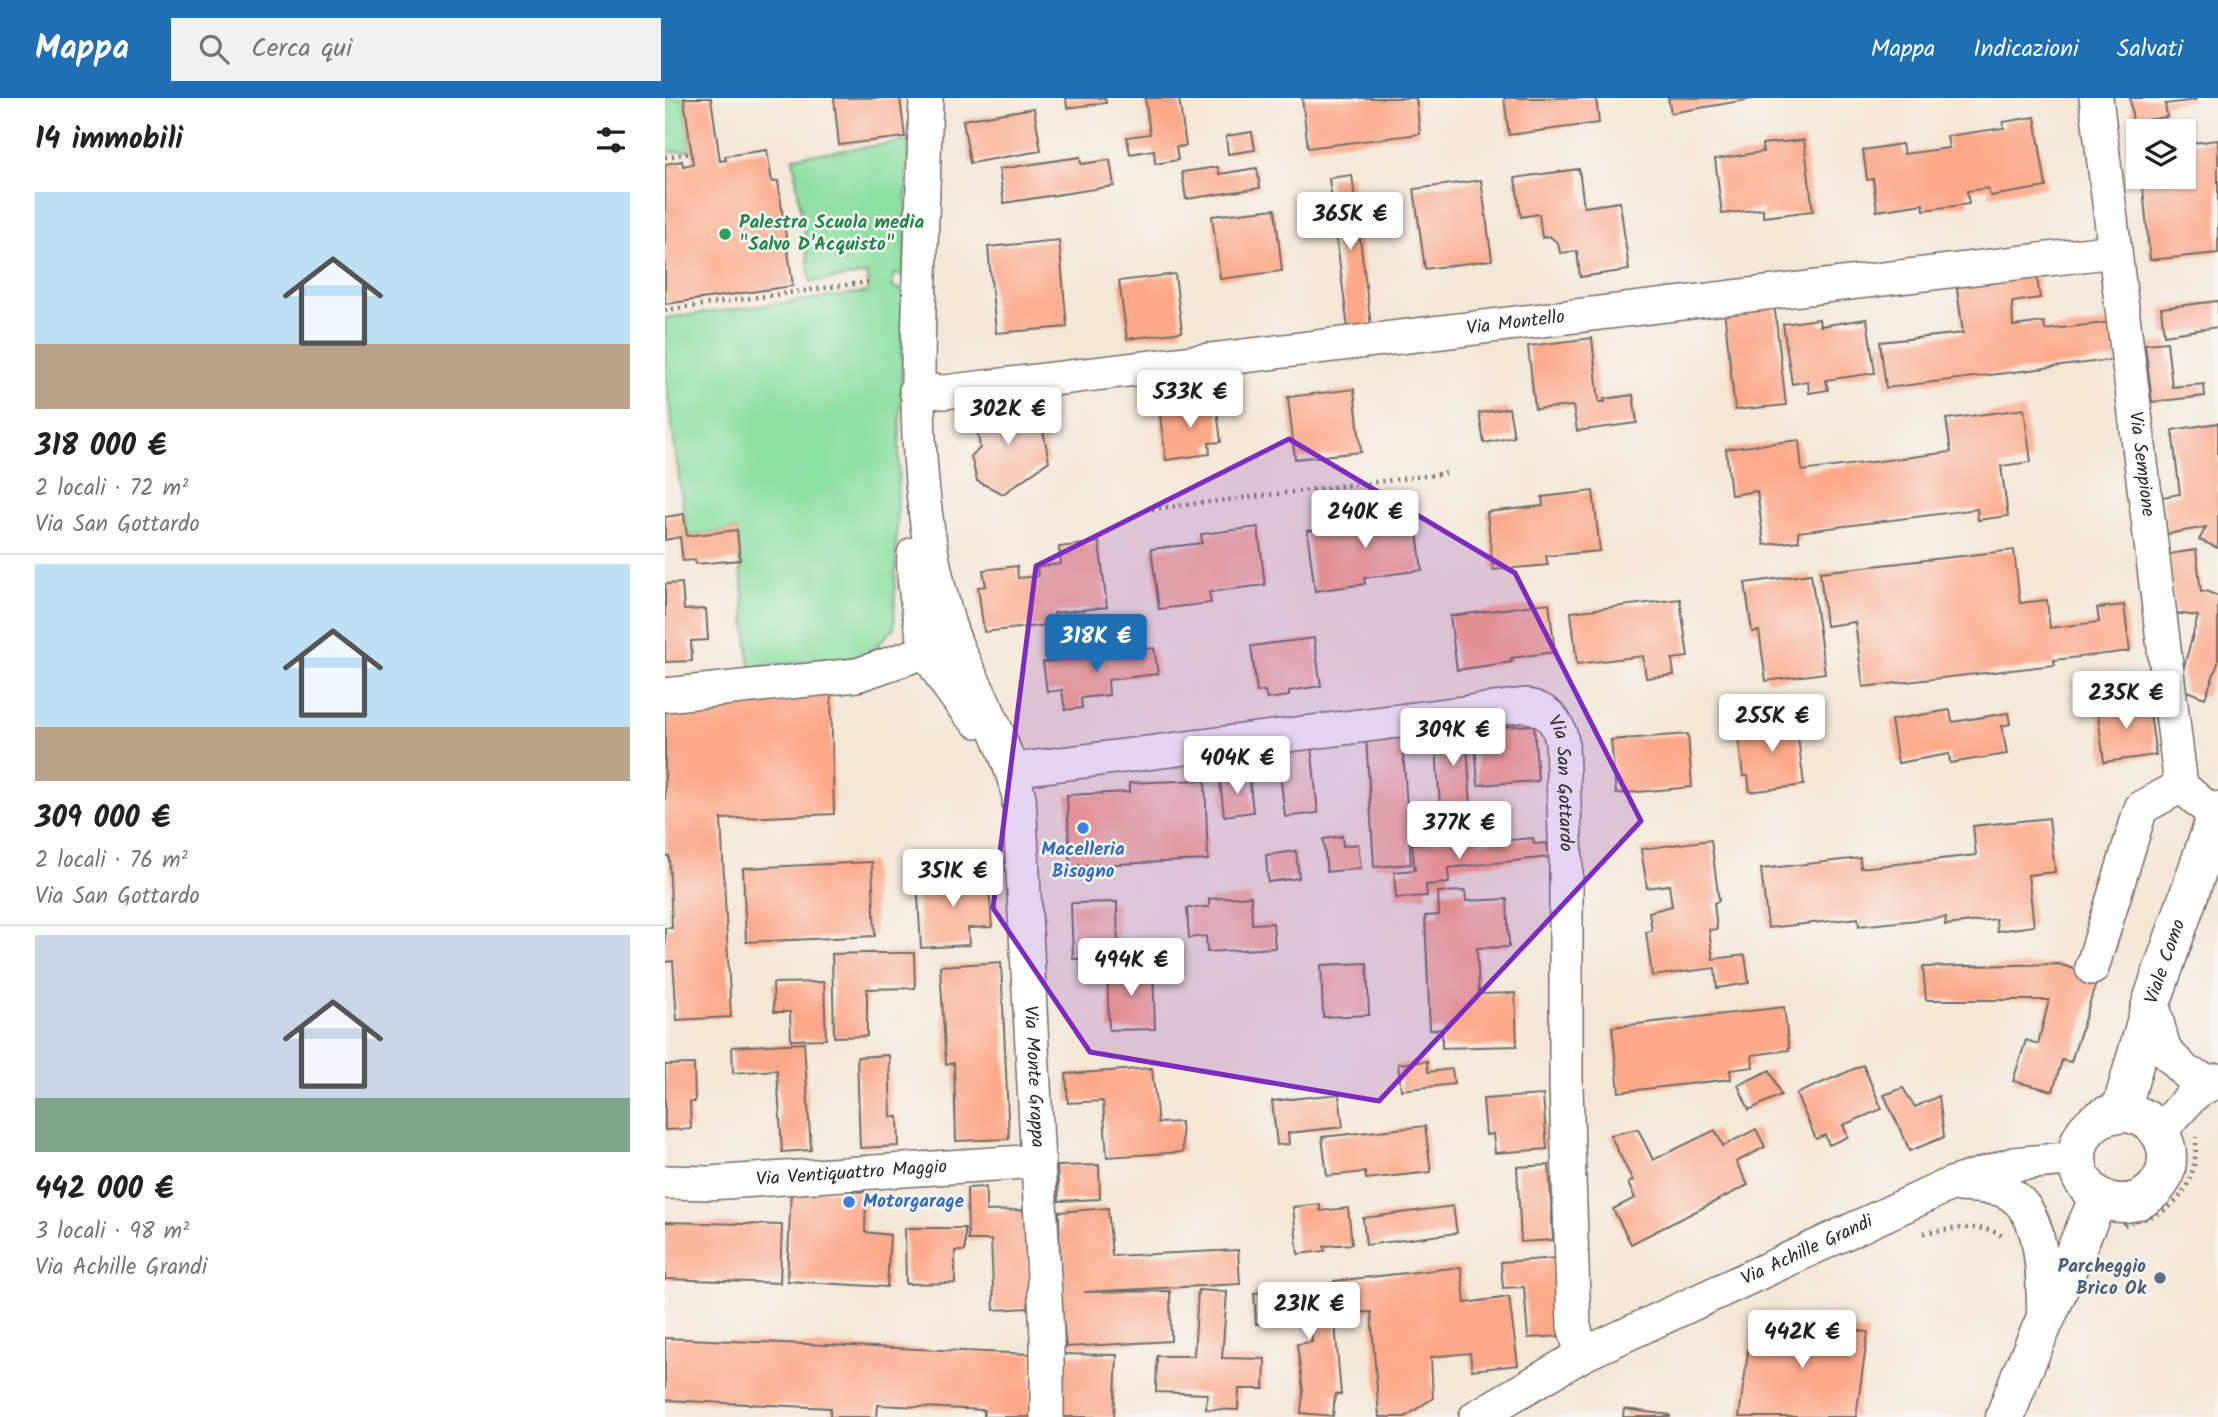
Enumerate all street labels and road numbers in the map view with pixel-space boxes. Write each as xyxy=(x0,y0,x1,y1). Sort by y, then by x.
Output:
street label: Via Montello xyxy=(1465,302,1567,344)
street label: Via Sempione xyxy=(2120,410,2163,519)
street label: Via San Gottardo xyxy=(1539,709,1581,852)
street label: Viale Como xyxy=(2137,915,2194,1008)
street label: Via Monte Grappa xyxy=(1015,1005,1052,1148)
street label: Via Ventiquattro Maggio xyxy=(755,1152,948,1195)
street label: Via Achille Grandi xyxy=(1736,1206,1879,1294)

